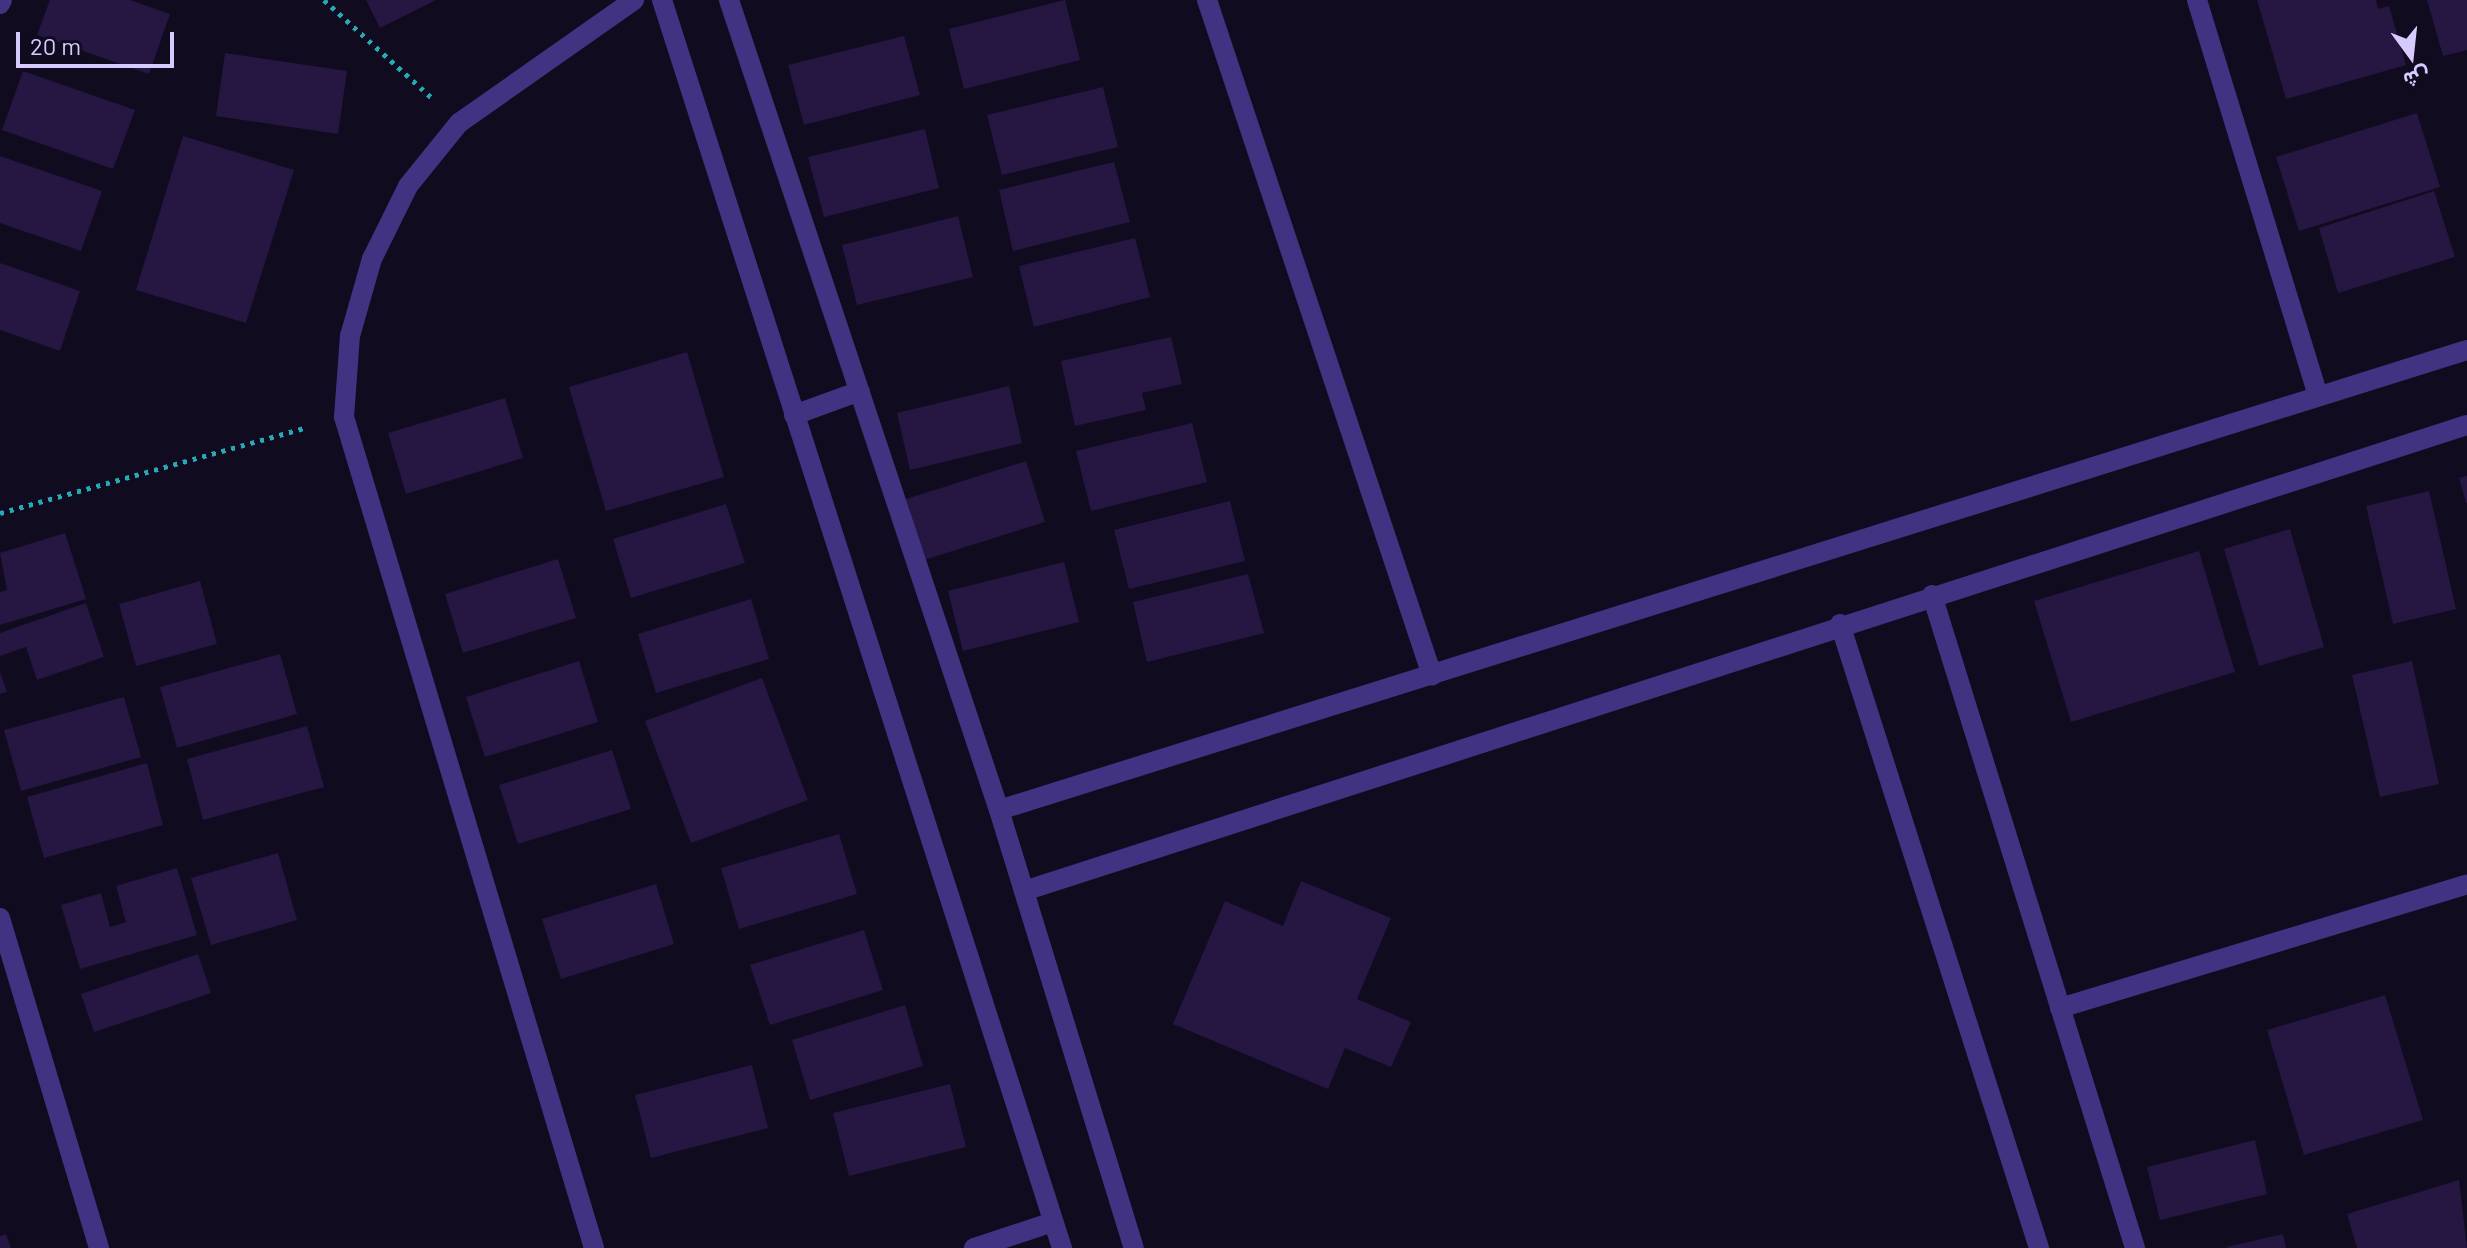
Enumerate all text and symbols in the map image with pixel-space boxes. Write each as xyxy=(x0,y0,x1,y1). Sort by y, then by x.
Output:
scale bar xyxy=(20,16,178,66)
north arrow xyxy=(2371,16,2451,96)
text: 20 m xyxy=(30,31,81,60)
text: ش xyxy=(2401,63,2433,95)

